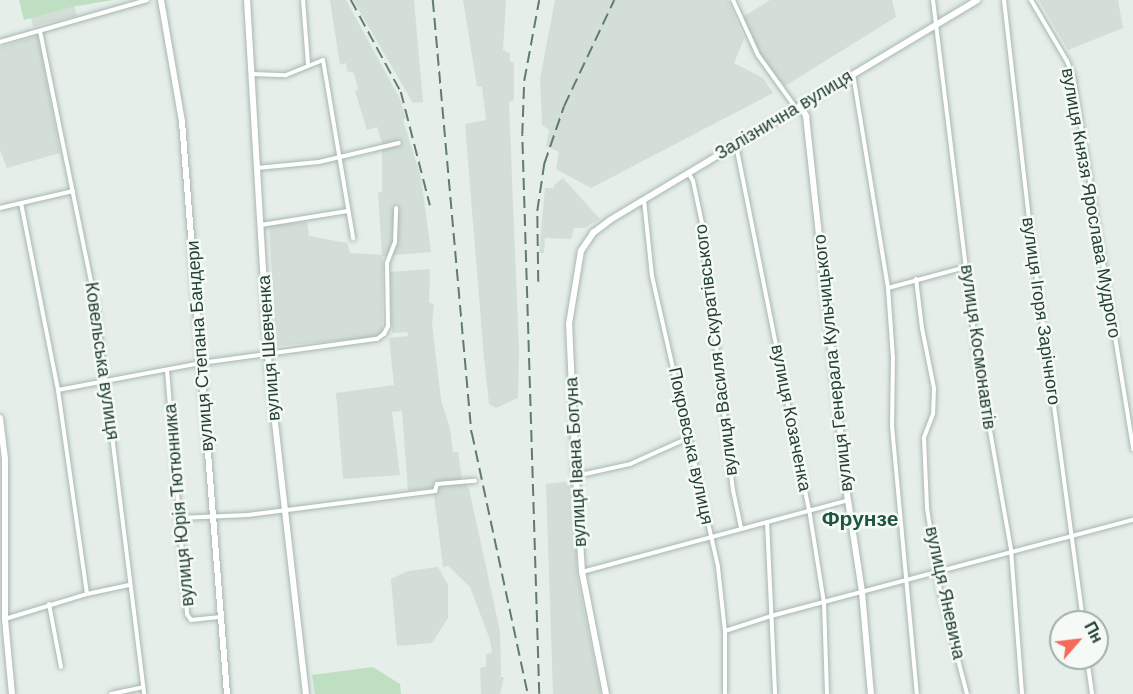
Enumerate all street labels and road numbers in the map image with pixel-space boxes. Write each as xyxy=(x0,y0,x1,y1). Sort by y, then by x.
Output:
street label: Залізнична вулиця xyxy=(711,65,857,165)
street label: вулиця Князя Ярослава Мудрого xyxy=(1057,66,1125,340)
street label: вулиця Ігоря Зарічного xyxy=(1017,216,1065,406)
street label: вулиця Василя Скуратівського xyxy=(690,223,742,477)
street label: вулиця Генерала Кульчицького xyxy=(809,233,857,493)
street label: вулиця Степана Бандери xyxy=(182,240,218,452)
street label: вулиця Космонавтів xyxy=(956,263,1000,431)
street label: вулиця Шевченка xyxy=(253,274,285,422)
street label: Ковельська вулиця xyxy=(80,281,124,441)
street label: вулиця Козаченка xyxy=(766,343,816,493)
street label: Покровська вулиця xyxy=(664,365,718,527)
street label: вулиця Івана Богуна xyxy=(561,377,591,547)
street label: вулиця Юрія Тютюнника xyxy=(159,403,199,607)
street label: вулиця Яневича xyxy=(920,525,970,661)

